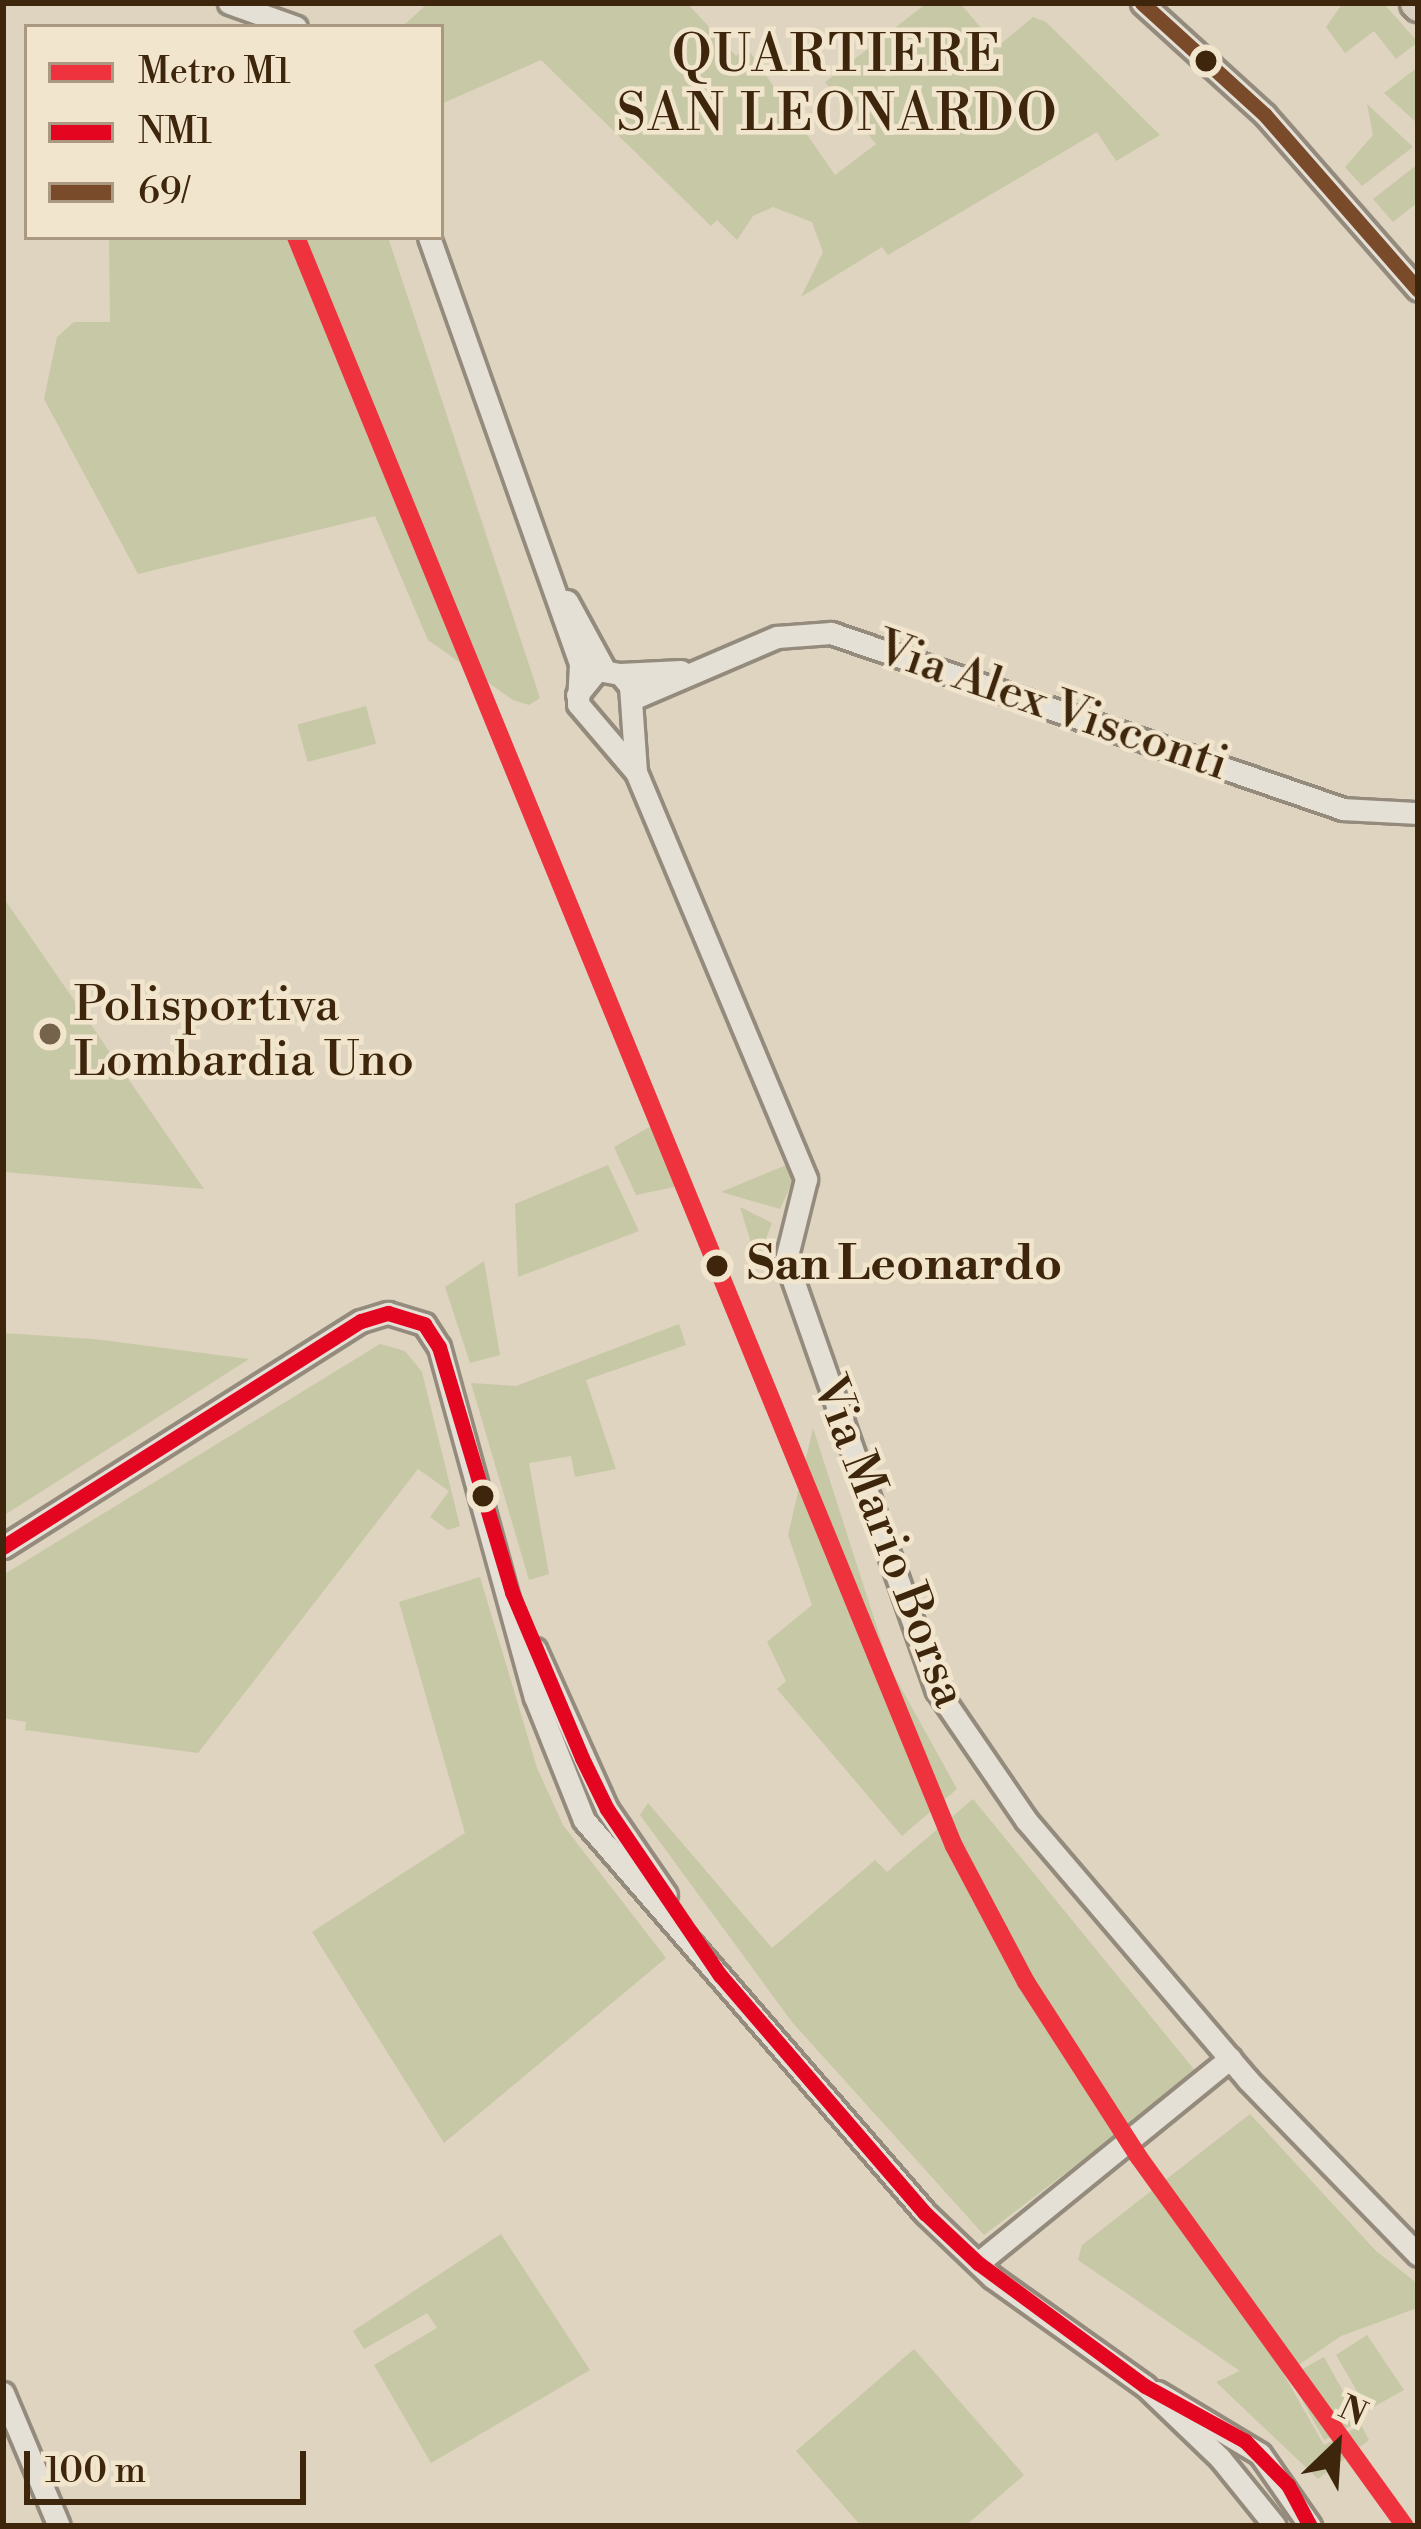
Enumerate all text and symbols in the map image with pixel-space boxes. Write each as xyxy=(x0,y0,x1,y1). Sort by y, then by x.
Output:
legend xyxy=(24,24,444,240)
district label: QUARTIERE SAN LEONARDO xyxy=(616,26,1060,146)
text: Metro M1 xyxy=(138,50,291,95)
unlabelled marker xyxy=(1195,50,1217,72)
text: NM1 xyxy=(138,110,212,155)
text: 69/ xyxy=(138,170,188,215)
street label: Via Alex Visconti xyxy=(869,620,1235,794)
place label: Polisportiva Lombardia Uno xyxy=(74,977,414,1090)
marker: Polisportiva Lombardia Uno xyxy=(37,1021,63,1047)
place label: San Leonardo xyxy=(747,1237,1062,1295)
marker: San Leonardo xyxy=(698,1247,736,1285)
street label: Via Mario Borsa xyxy=(798,1369,978,1715)
unlabelled marker xyxy=(472,1485,494,1507)
north arrow xyxy=(1277,2385,1397,2505)
text: N xyxy=(1332,2388,1373,2436)
scale bar xyxy=(30,2427,312,2501)
text: 100 m xyxy=(45,2449,146,2494)

